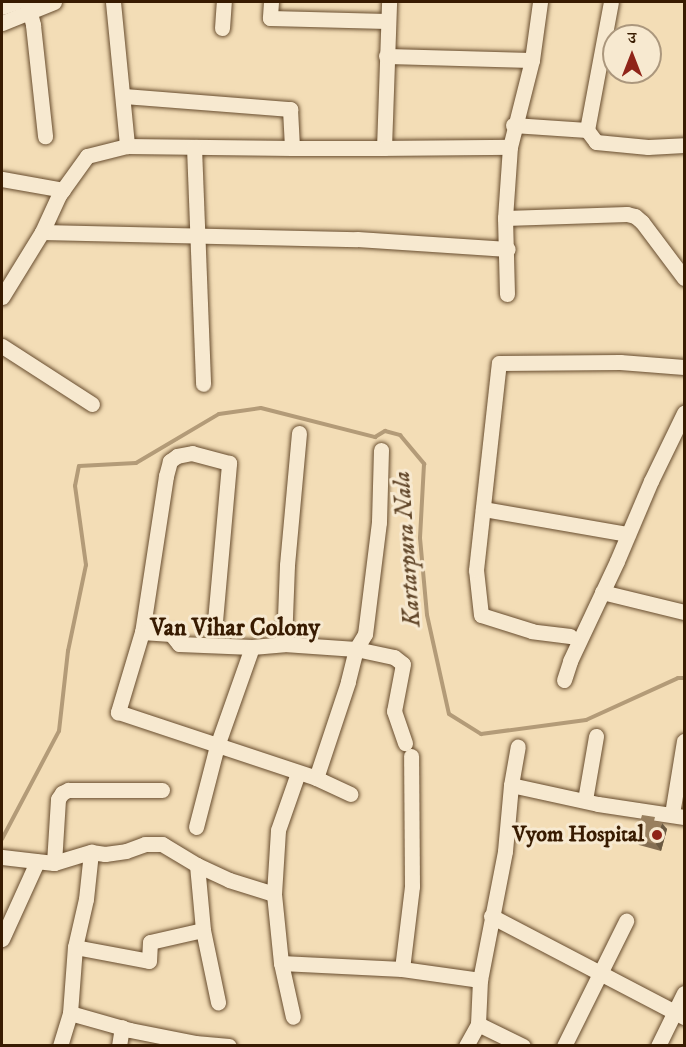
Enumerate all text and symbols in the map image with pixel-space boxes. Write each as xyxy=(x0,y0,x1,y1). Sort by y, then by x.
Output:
north arrow xyxy=(602,24,662,84)
text: उ xyxy=(628,28,636,48)
water label: Kartarpura Nala xyxy=(388,470,428,628)
district label: Van Vihar Colony xyxy=(150,615,320,643)
place label: Vyom Hospital xyxy=(512,822,644,848)
marker: Vyom Hospital xyxy=(648,826,666,844)

